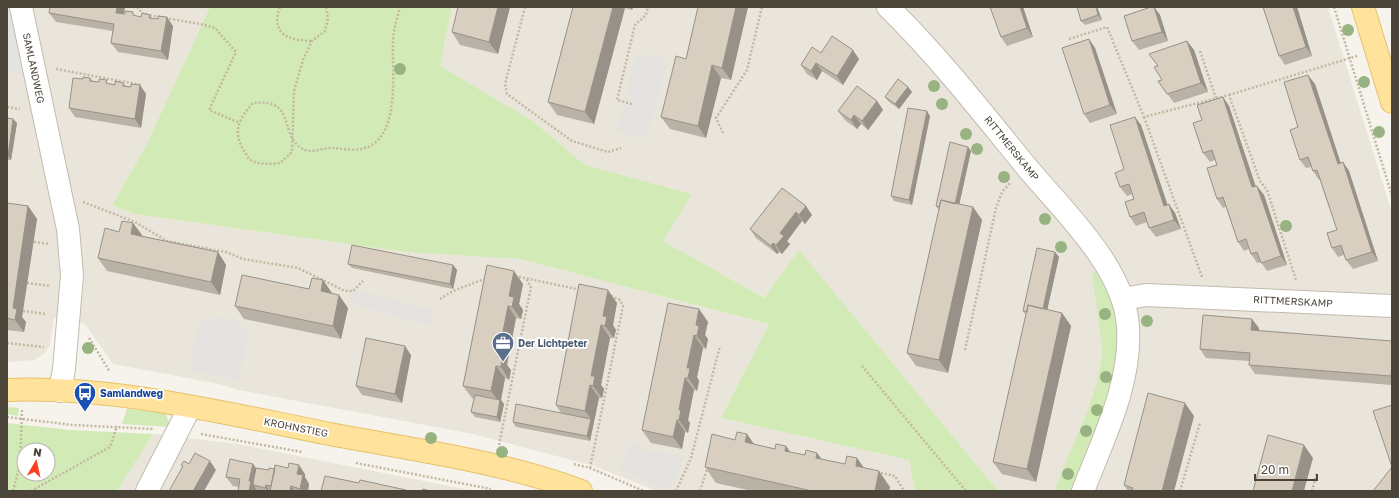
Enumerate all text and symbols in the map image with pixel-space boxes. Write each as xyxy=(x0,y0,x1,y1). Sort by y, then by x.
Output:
street label: SAMLANDWEG xyxy=(21,32,47,104)
street label: RITTMERSKAMP xyxy=(982,113,1042,183)
street label: RITTMERSKAMP xyxy=(1253,293,1334,309)
office icon: Der Lichtpeter xyxy=(490,330,516,363)
place label: Der Lichtpeter xyxy=(518,337,588,349)
bus stop icon: Samlandweg xyxy=(72,380,98,413)
place label: Samlandweg xyxy=(100,387,163,399)
street label: KROHNSTIEG xyxy=(263,415,329,439)
north arrow xyxy=(16,442,56,482)
text: N xyxy=(32,445,43,459)
scale bar xyxy=(1255,456,1317,482)
text: 20 m xyxy=(1261,462,1289,477)

